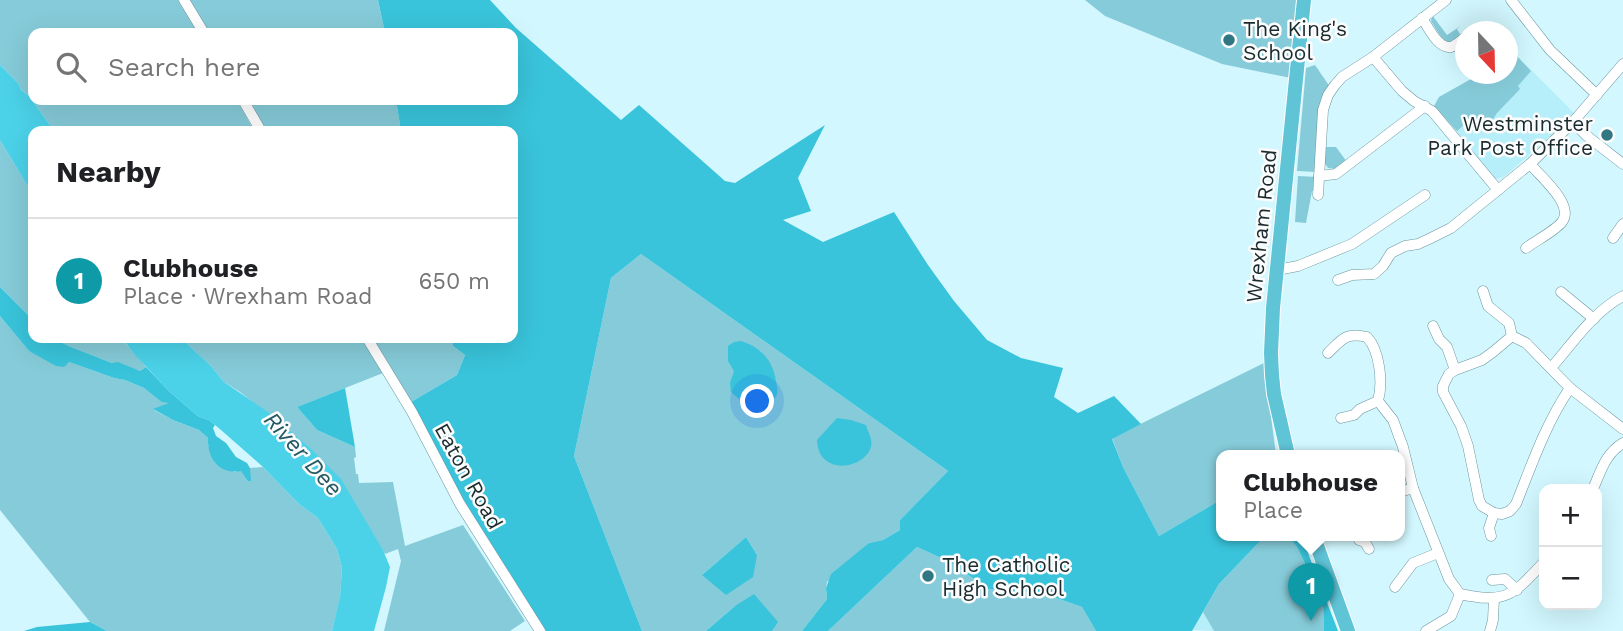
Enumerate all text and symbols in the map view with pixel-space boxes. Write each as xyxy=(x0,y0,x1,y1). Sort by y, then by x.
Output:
place label: The King's School xyxy=(1243,16,1347,65)
north arrow xyxy=(1455,21,1518,84)
search box xyxy=(28,28,518,105)
marker: The King's School xyxy=(1221,32,1237,48)
icon: search xyxy=(52,48,90,86)
text: Search here xyxy=(108,52,260,82)
place label: Westminster Park Post Office xyxy=(1427,111,1593,160)
marker: Westminster Park Post Office xyxy=(1599,127,1615,143)
street label: Wrexham Road xyxy=(1241,148,1281,304)
text: Nearby xyxy=(56,154,161,189)
text: Clubhouse xyxy=(123,253,258,283)
text: 1 xyxy=(74,268,84,295)
text: 650 m xyxy=(419,268,490,295)
text: Place · Wrexham Road xyxy=(123,283,372,310)
your location xyxy=(740,384,774,418)
water label: River Dee xyxy=(258,406,348,502)
street label: Eaton Road xyxy=(430,418,508,534)
popup xyxy=(1216,450,1405,541)
text: Clubhouse xyxy=(1243,467,1378,497)
map controls xyxy=(1539,484,1602,610)
button: + xyxy=(1539,484,1602,547)
text: Place xyxy=(1243,497,1303,524)
button: − xyxy=(1539,547,1602,610)
place label: The Catholic High School xyxy=(942,552,1071,601)
pin: 1 xyxy=(1288,563,1334,621)
marker: The Catholic High School xyxy=(920,568,936,584)

